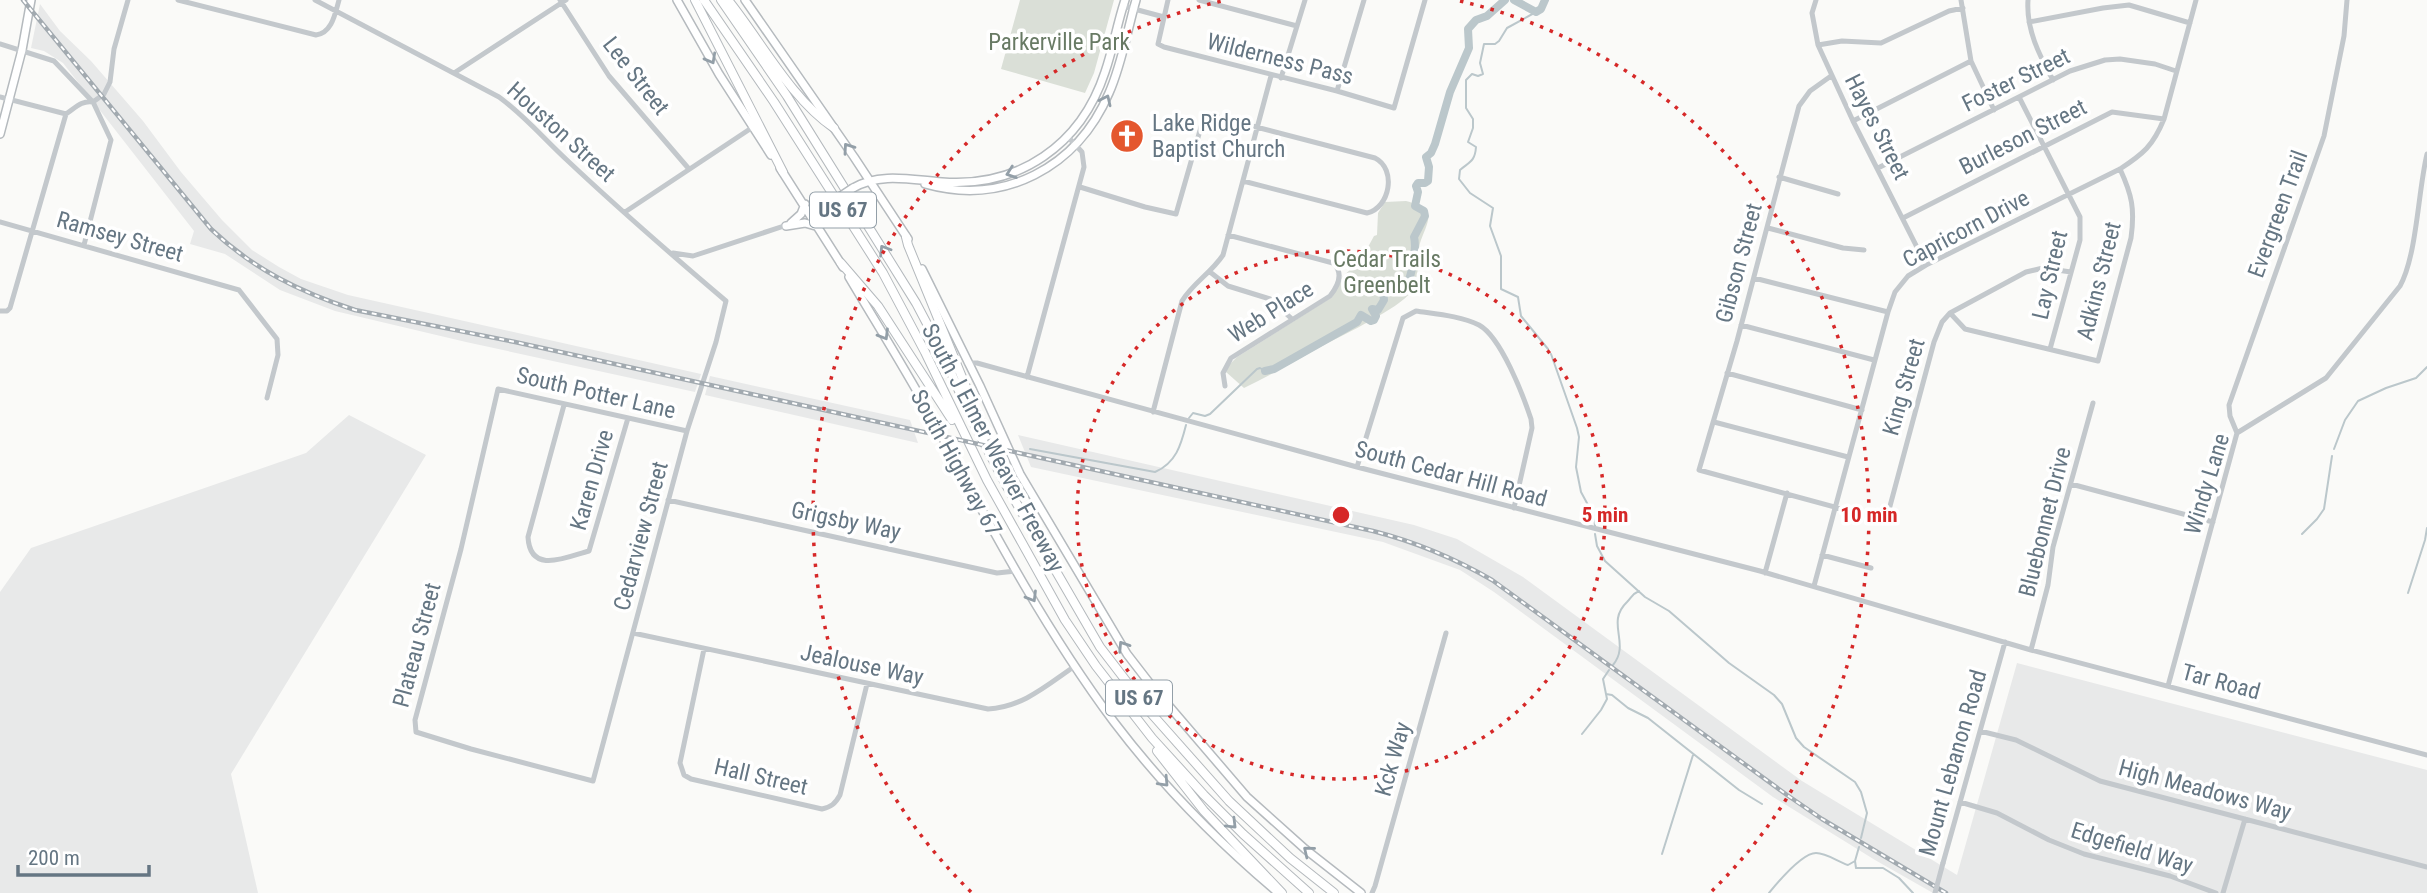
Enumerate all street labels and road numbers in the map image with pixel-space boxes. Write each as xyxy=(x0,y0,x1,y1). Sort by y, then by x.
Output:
street label: Wilderness Pass xyxy=(1204,28,1356,90)
street label: Lee Street xyxy=(597,32,675,120)
street label: Foster Street xyxy=(1958,42,2074,118)
street label: Hayes Street xyxy=(1839,70,1915,184)
street label: Houston Street xyxy=(501,77,621,187)
street label: Burleson Street xyxy=(1955,93,2091,181)
street label: Evergreen Trail xyxy=(2243,147,2313,281)
street label: Capricorn Drive xyxy=(1898,184,2034,274)
road number: US 67 xyxy=(810,192,876,228)
street label: Gibson Street xyxy=(1710,200,1768,326)
street label: Ramsey Street xyxy=(54,206,186,268)
street label: Adkins Street xyxy=(2071,219,2127,343)
street label: Lay Street xyxy=(2027,228,2073,322)
street label: Web Place xyxy=(1224,275,1318,349)
street label: South J Elmer Weaver Freeway xyxy=(916,319,1070,577)
street label: King Street xyxy=(1877,335,1931,439)
street label: South Potter Lane xyxy=(514,362,678,424)
street label: South Highway 67 xyxy=(905,385,1007,541)
street label: Karen Drive xyxy=(565,427,619,533)
street label: Windy Lane xyxy=(2179,430,2235,538)
street label: South Cedar Hill Road xyxy=(1352,435,1550,513)
street label: Bluebonnet Drive xyxy=(2013,444,2077,600)
street label: Cedarview Street xyxy=(608,458,674,614)
street label: Grigsby Way xyxy=(789,496,904,546)
street label: Plateau Street xyxy=(387,580,447,710)
street label: Jealouse Way xyxy=(798,639,926,691)
street label: Tar Road xyxy=(2179,659,2263,705)
street label: Mount Lebanon Road xyxy=(1913,667,1993,859)
road number: US 67 xyxy=(1106,680,1172,716)
street label: Kck Way xyxy=(1370,718,1417,799)
street label: Hall Street xyxy=(712,753,810,801)
street label: High Meadows Way xyxy=(2116,754,2295,826)
street label: Edgefield Way xyxy=(2068,817,2197,880)

